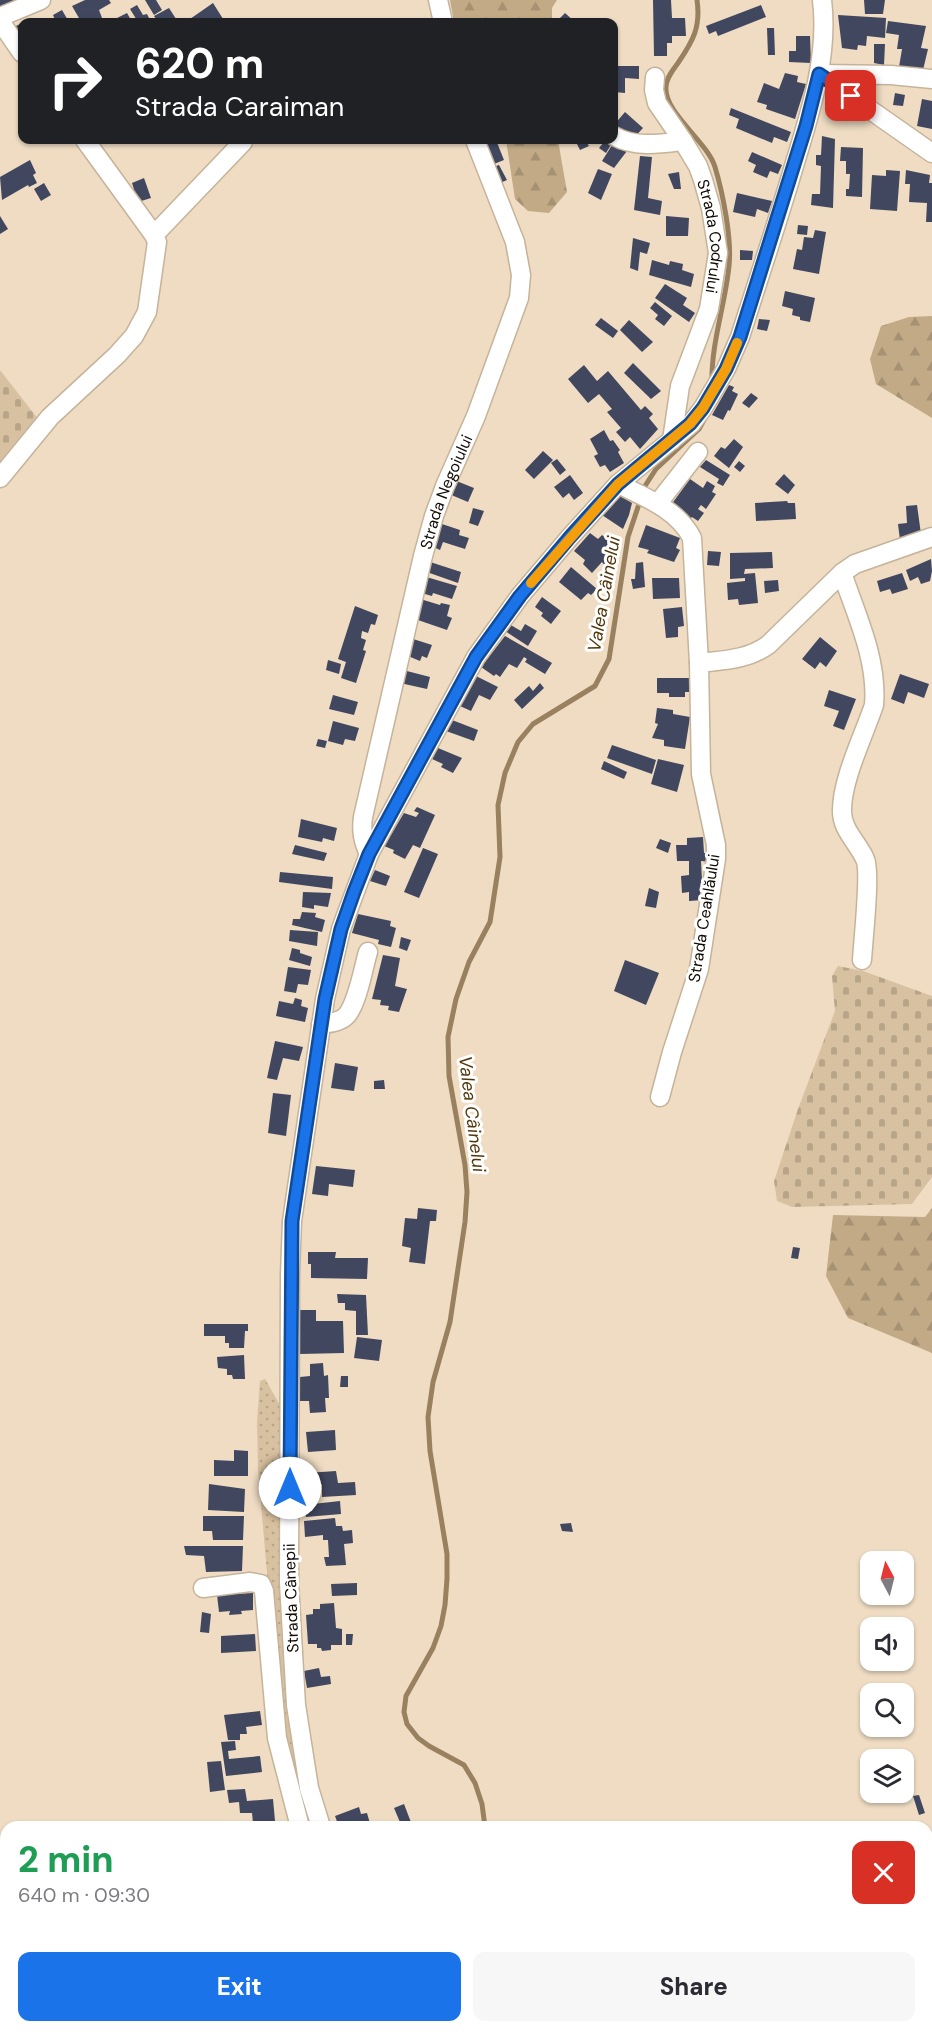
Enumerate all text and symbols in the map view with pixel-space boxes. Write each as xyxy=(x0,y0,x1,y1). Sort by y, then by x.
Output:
text: 620 m xyxy=(135,36,264,91)
icon: right xyxy=(36,42,114,120)
pin xyxy=(825,70,876,121)
icon: arrive xyxy=(834,79,867,112)
text: Strada Caraiman xyxy=(135,89,344,124)
street label: Strada Codrului xyxy=(693,177,729,295)
street label: Strada Negoiului xyxy=(415,431,477,551)
water label: Valea Câinelui xyxy=(582,534,626,654)
street label: Strada Ceahlăului xyxy=(683,852,725,984)
water label: Valea Câinelui xyxy=(453,1054,491,1174)
position arrow xyxy=(258,1456,322,1520)
street label: Strada Cânepii xyxy=(279,1543,303,1653)
north arrow xyxy=(860,1551,914,1605)
map controls xyxy=(860,1551,914,1803)
button: sound xyxy=(860,1617,914,1671)
button: search xyxy=(860,1683,914,1737)
button: layers xyxy=(860,1749,914,1803)
text: 2 min xyxy=(18,1836,114,1883)
button: close xyxy=(852,1841,915,1904)
text: 640 m · 09:30 xyxy=(18,1882,150,1908)
button: Exit xyxy=(18,1952,461,2021)
button: Share xyxy=(473,1952,915,2021)

